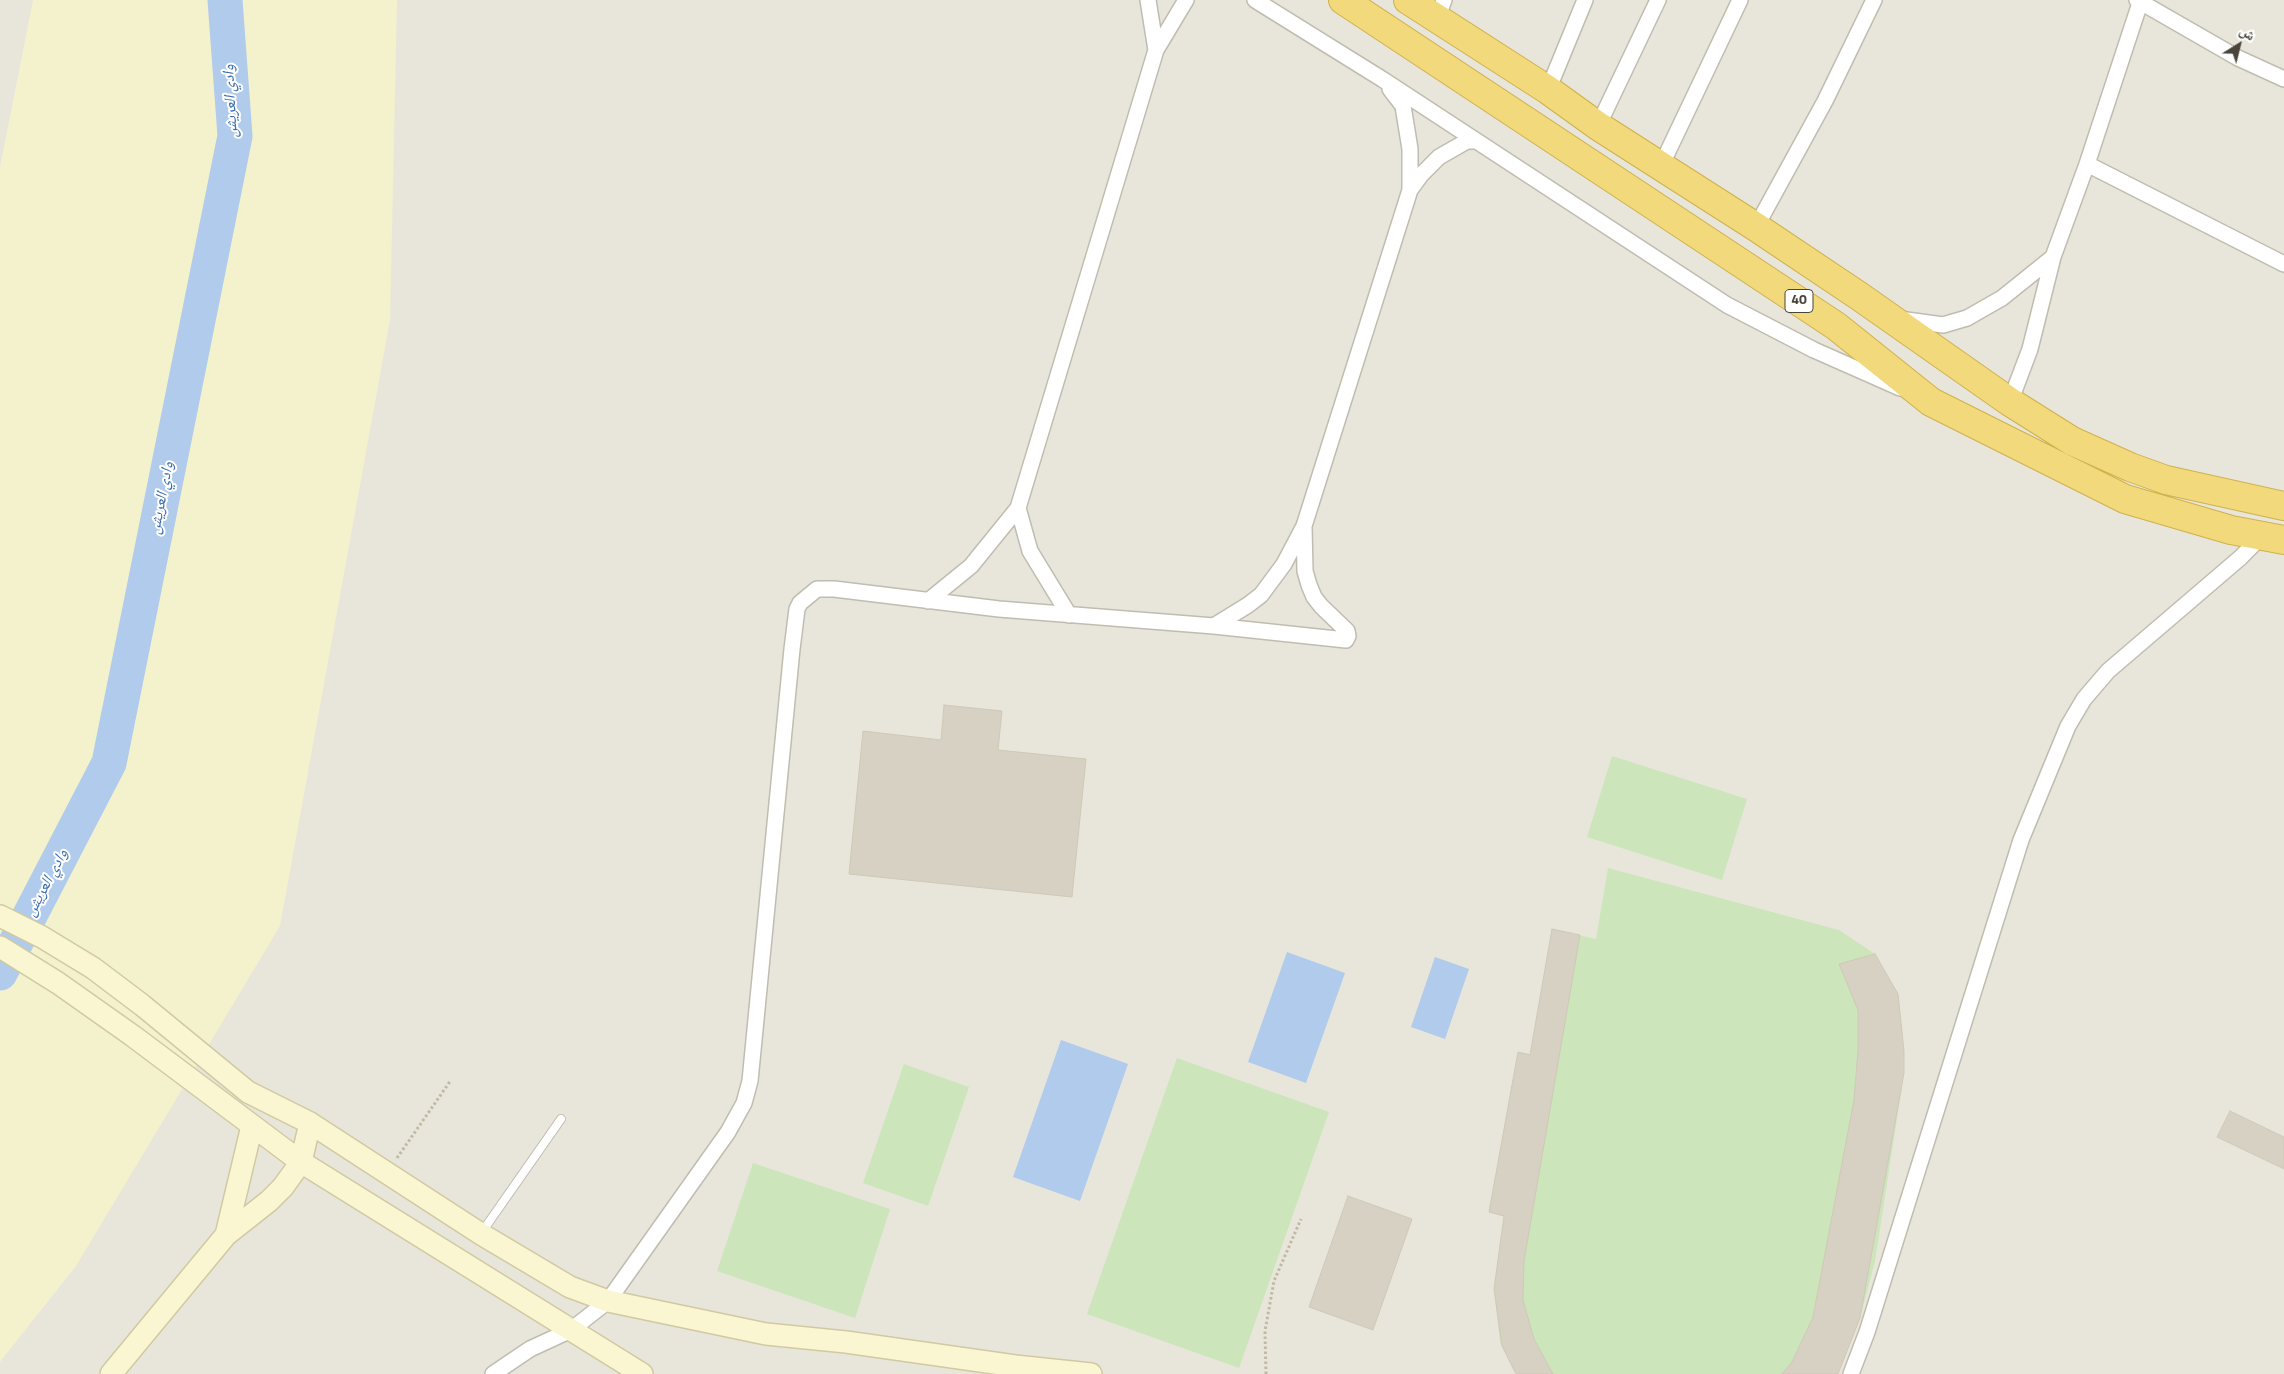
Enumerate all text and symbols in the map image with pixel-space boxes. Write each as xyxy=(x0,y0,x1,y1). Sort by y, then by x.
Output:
north arrow xyxy=(2214,20,2264,70)
text: ش xyxy=(2236,20,2260,45)
water label: وادي العريش xyxy=(219,64,243,138)
road number: 40 xyxy=(1785,290,1813,312)
water label: وادي العريش xyxy=(146,460,178,536)
water label: وادي العريش xyxy=(21,846,73,920)

